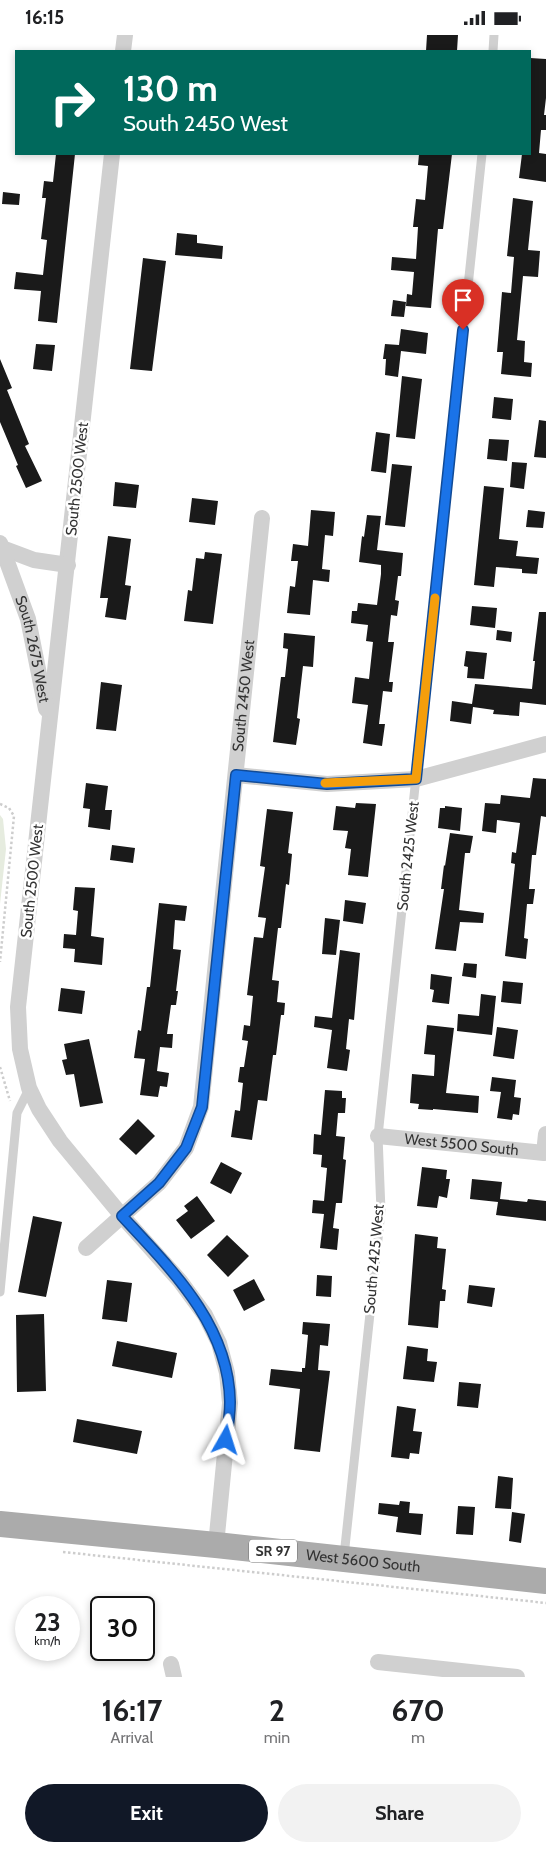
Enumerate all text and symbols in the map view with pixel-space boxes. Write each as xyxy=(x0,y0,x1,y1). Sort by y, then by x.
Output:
text: 16:15 xyxy=(25,6,64,29)
text: 130 m xyxy=(123,67,218,110)
icon: right xyxy=(40,70,105,135)
text: South 2450 West xyxy=(123,110,288,137)
pin xyxy=(442,279,484,330)
icon: arrive xyxy=(449,286,477,314)
street label: South 2500 West xyxy=(62,421,92,537)
street label: South 2675 West xyxy=(11,593,54,704)
street label: South 2450 West xyxy=(229,639,258,753)
street label: South 2425 West xyxy=(393,800,423,912)
street label: South 2500 West xyxy=(17,823,47,939)
street label: West 5500 South xyxy=(404,1130,520,1159)
street label: South 2425 West xyxy=(360,1203,388,1315)
position arrow xyxy=(199,1413,251,1465)
road number: SR 97 xyxy=(249,1539,297,1563)
street label: West 5600 South xyxy=(305,1546,421,1576)
speed limit sign: 30 xyxy=(90,1596,155,1661)
text: 23 xyxy=(34,1607,61,1637)
text: km/h xyxy=(34,1633,61,1648)
text: 16:17 xyxy=(101,1692,162,1729)
text: 2 xyxy=(269,1692,285,1729)
text: 670 xyxy=(392,1692,445,1729)
text: Arrival xyxy=(111,1728,153,1747)
text: min xyxy=(264,1728,290,1747)
text: m xyxy=(411,1728,425,1747)
button: Exit xyxy=(25,1784,268,1842)
button: Share xyxy=(278,1784,521,1842)

